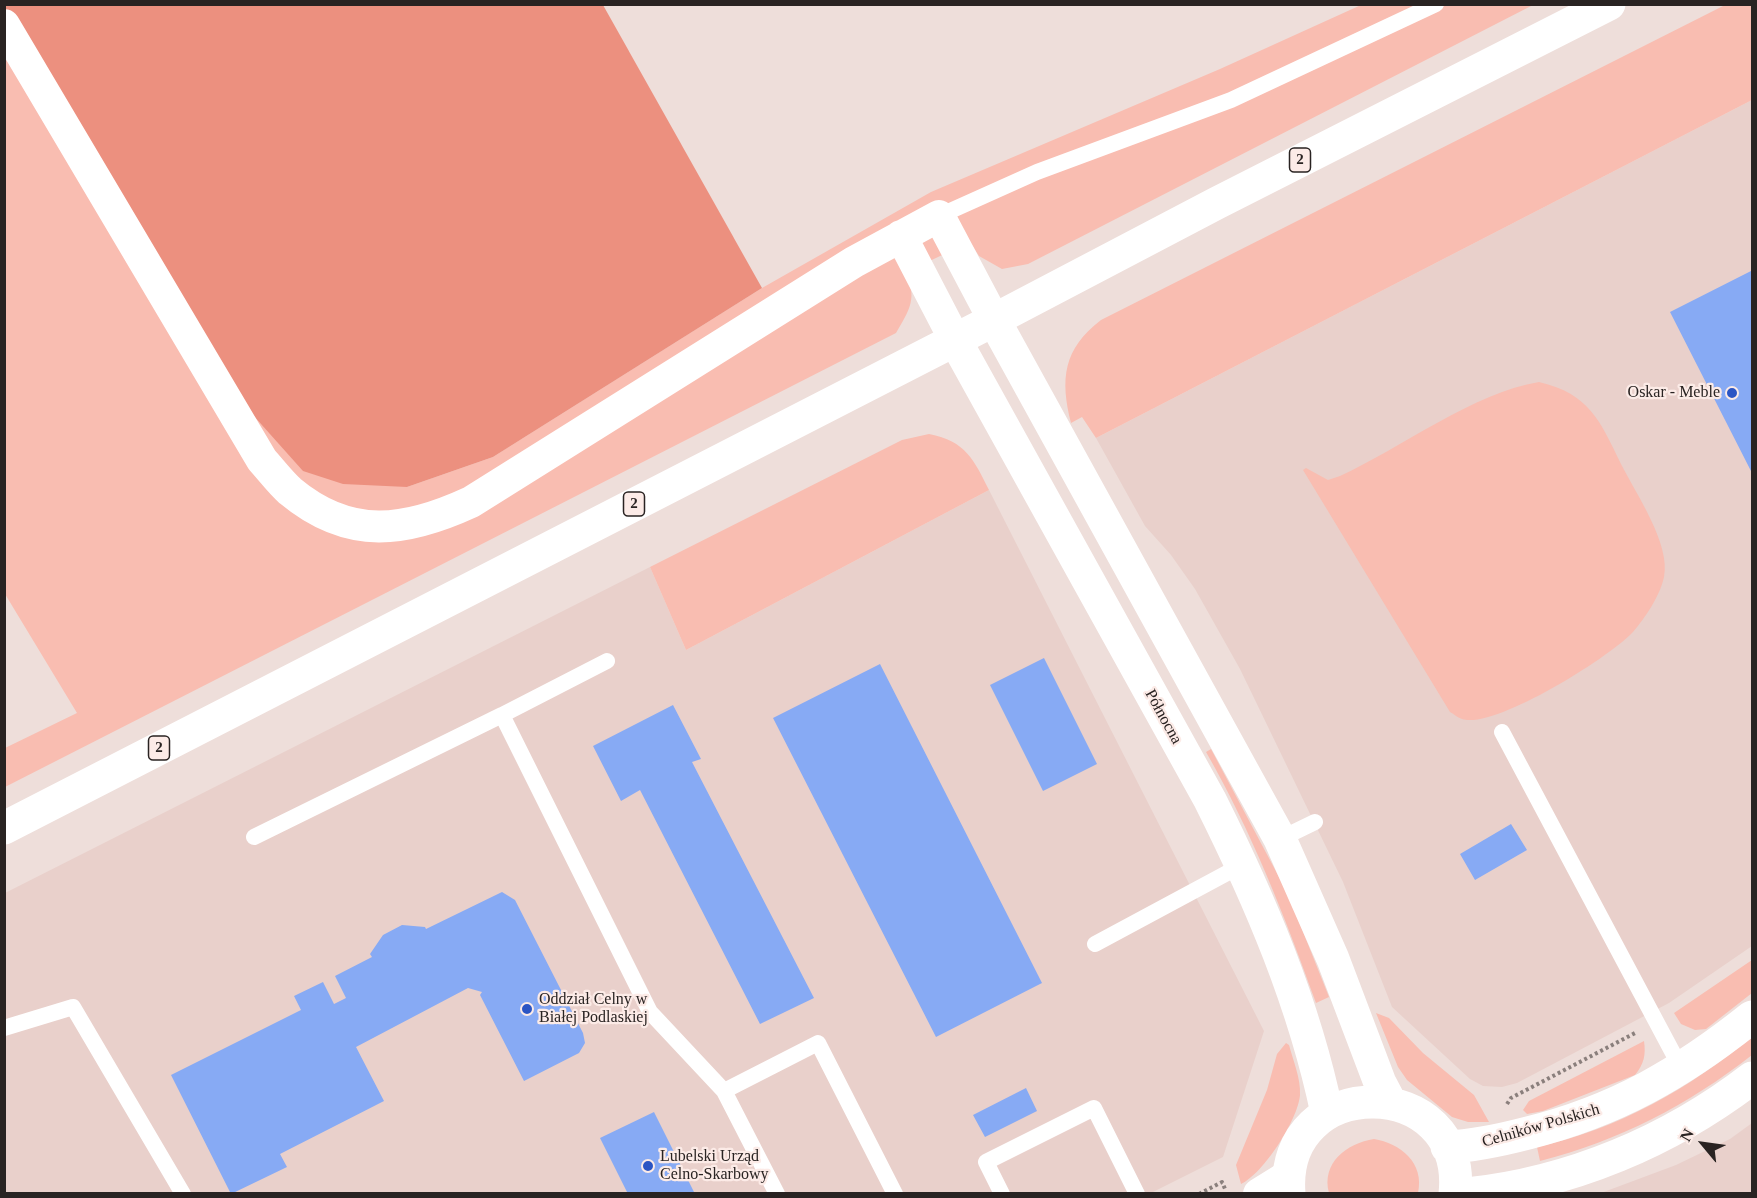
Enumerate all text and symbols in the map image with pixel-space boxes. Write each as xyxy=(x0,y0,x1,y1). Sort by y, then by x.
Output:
road number: 2 xyxy=(1290,148,1310,172)
place label: Oskar - Meble xyxy=(1628,383,1720,403)
marker: Oskar - Meble xyxy=(1725,386,1739,400)
road number: 2 xyxy=(624,492,644,516)
street label: Północna xyxy=(1140,686,1186,748)
road number: 2 xyxy=(148,736,170,760)
place label: Oddział Celny w Białej Podlaskiej xyxy=(539,990,648,1028)
marker: Oddział Celny w Białej Podlaskiej xyxy=(520,1002,534,1016)
street label: Celników Polskich xyxy=(1480,1100,1602,1152)
north arrow xyxy=(1673,1114,1733,1174)
text: N xyxy=(1677,1126,1697,1144)
place label: Lubelski Urząd Celno-Skarbowy xyxy=(660,1147,768,1185)
marker: Lubelski Urząd Celno-Skarbowy xyxy=(641,1159,655,1173)

